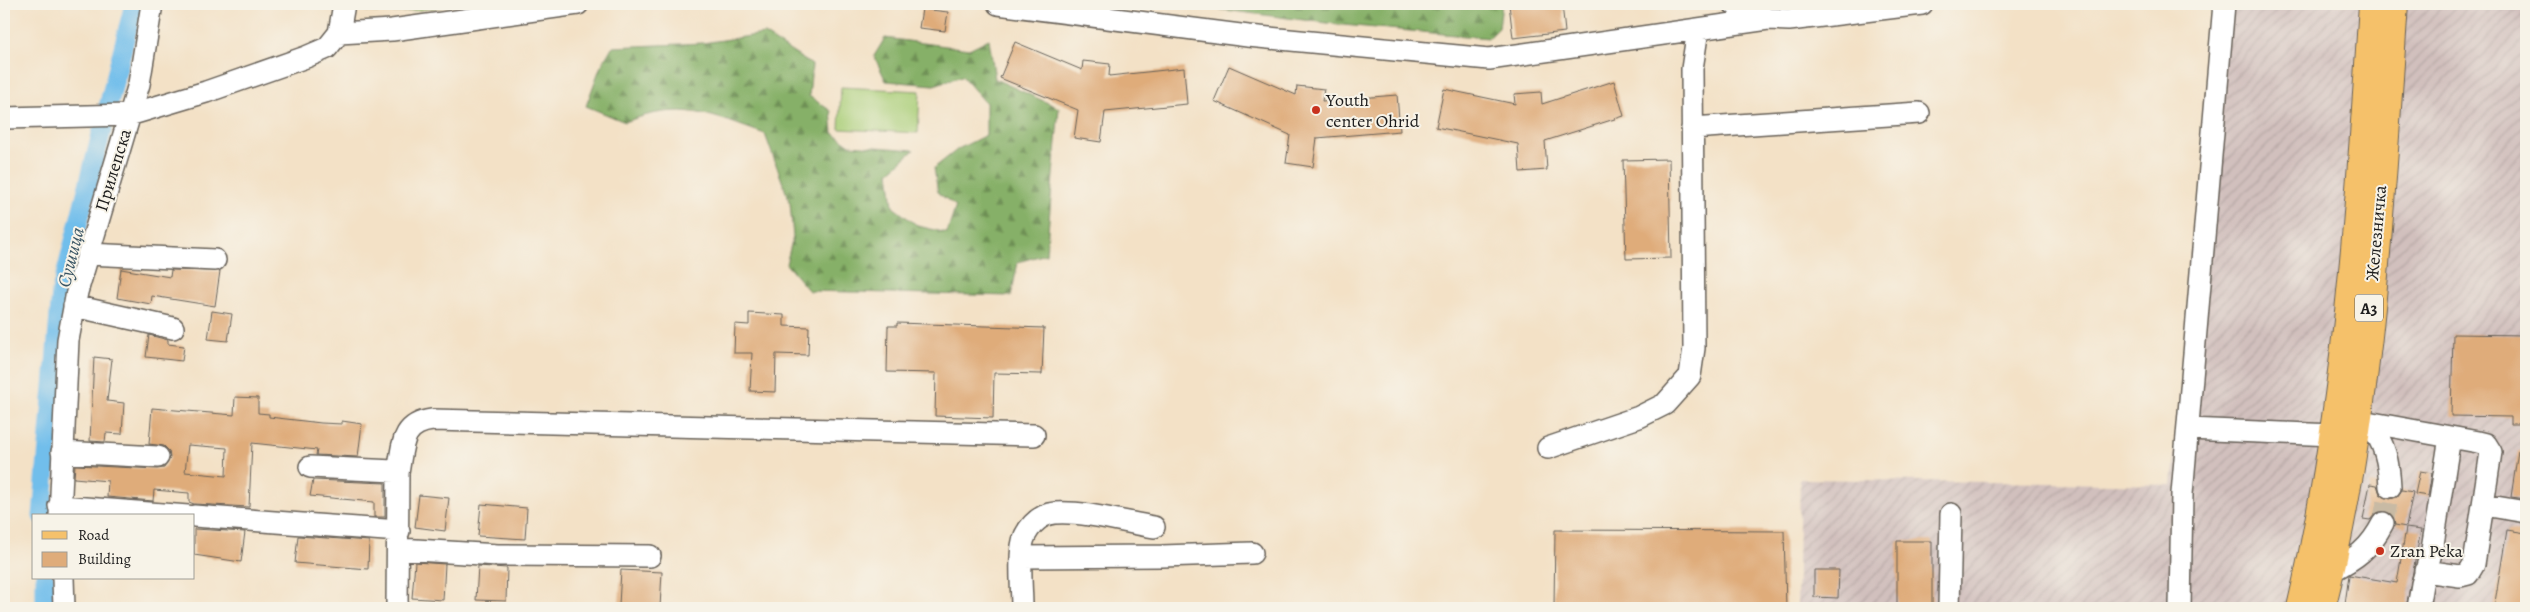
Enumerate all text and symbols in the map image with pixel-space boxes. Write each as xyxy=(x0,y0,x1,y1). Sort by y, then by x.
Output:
place label: Youth center Ohrid xyxy=(1325,88,1420,133)
marker: Youth center Ohrid xyxy=(1310,104,1322,116)
street label: Прилепска xyxy=(89,125,137,214)
street label: Железничка xyxy=(2360,183,2392,282)
water label: Сушица xyxy=(51,224,91,290)
road number: A3 xyxy=(2355,294,2383,322)
legend xyxy=(32,514,195,580)
text: Road xyxy=(78,525,110,545)
place label: Zran Peka xyxy=(2390,539,2464,563)
marker: Zran Peka xyxy=(2374,545,2386,557)
text: Building xyxy=(78,549,131,569)

